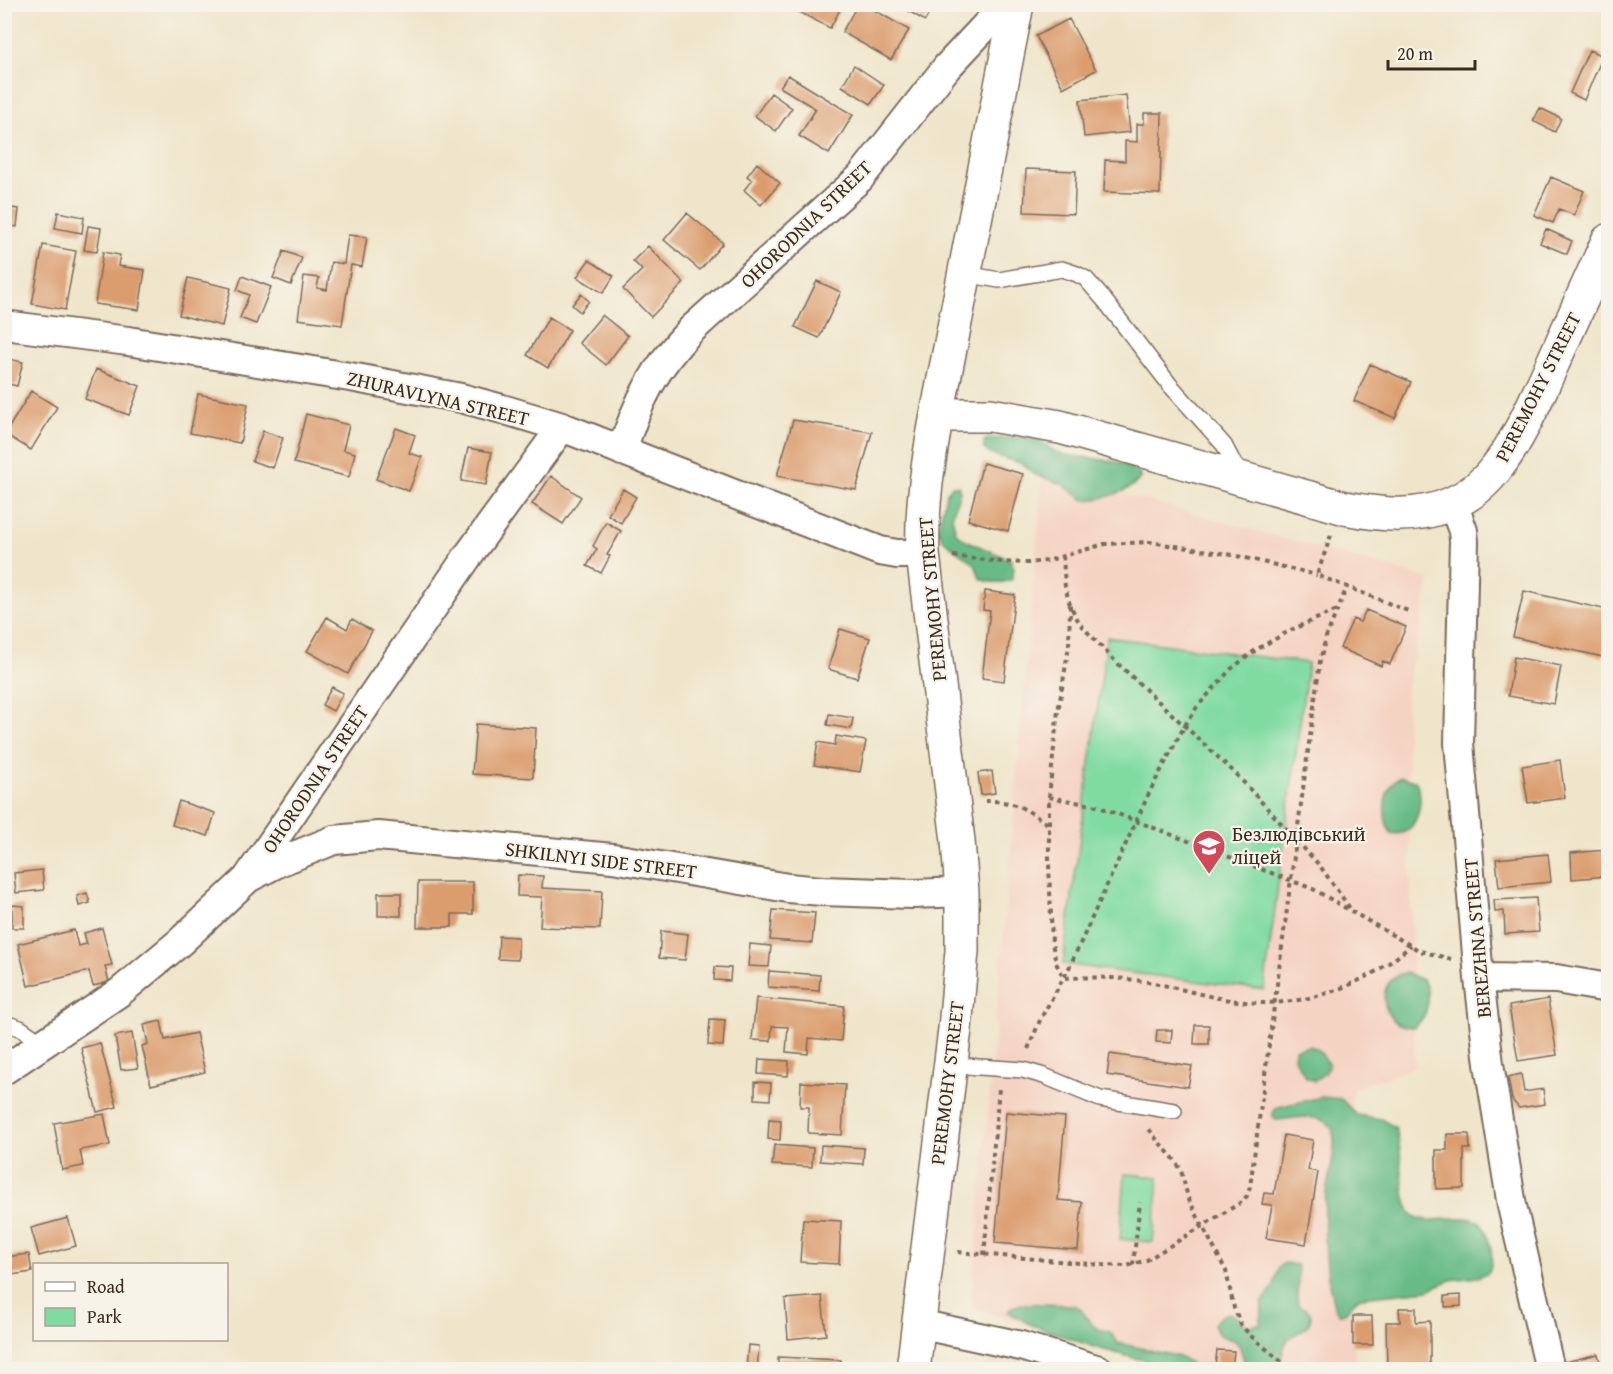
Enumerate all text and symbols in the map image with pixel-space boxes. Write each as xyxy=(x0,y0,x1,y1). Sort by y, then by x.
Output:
scale bar xyxy=(1388,33,1475,71)
text: 20 m xyxy=(1397,40,1433,67)
street label: OHORODNIA STREET xyxy=(733,153,878,294)
street label: PEREMOHY STREET xyxy=(1487,307,1588,467)
street label: ZHURAVLYNA STREET xyxy=(344,362,532,433)
street label: PEREMOHY STREET xyxy=(910,516,953,682)
street label: OHORODNIA STREET xyxy=(254,699,375,859)
place label: Безлюдівський ліцей xyxy=(1232,819,1366,871)
school or university icon: Безлюдівський ліцей xyxy=(1191,828,1227,875)
street label: SHKILNYI SIDE STREET xyxy=(504,833,699,886)
street label: BEREZHNA STREET xyxy=(1455,857,1498,1019)
street label: PEREMOHY STREET xyxy=(922,999,971,1166)
legend xyxy=(33,1263,228,1341)
text: Road xyxy=(87,1273,125,1300)
text: Park xyxy=(87,1303,123,1330)

